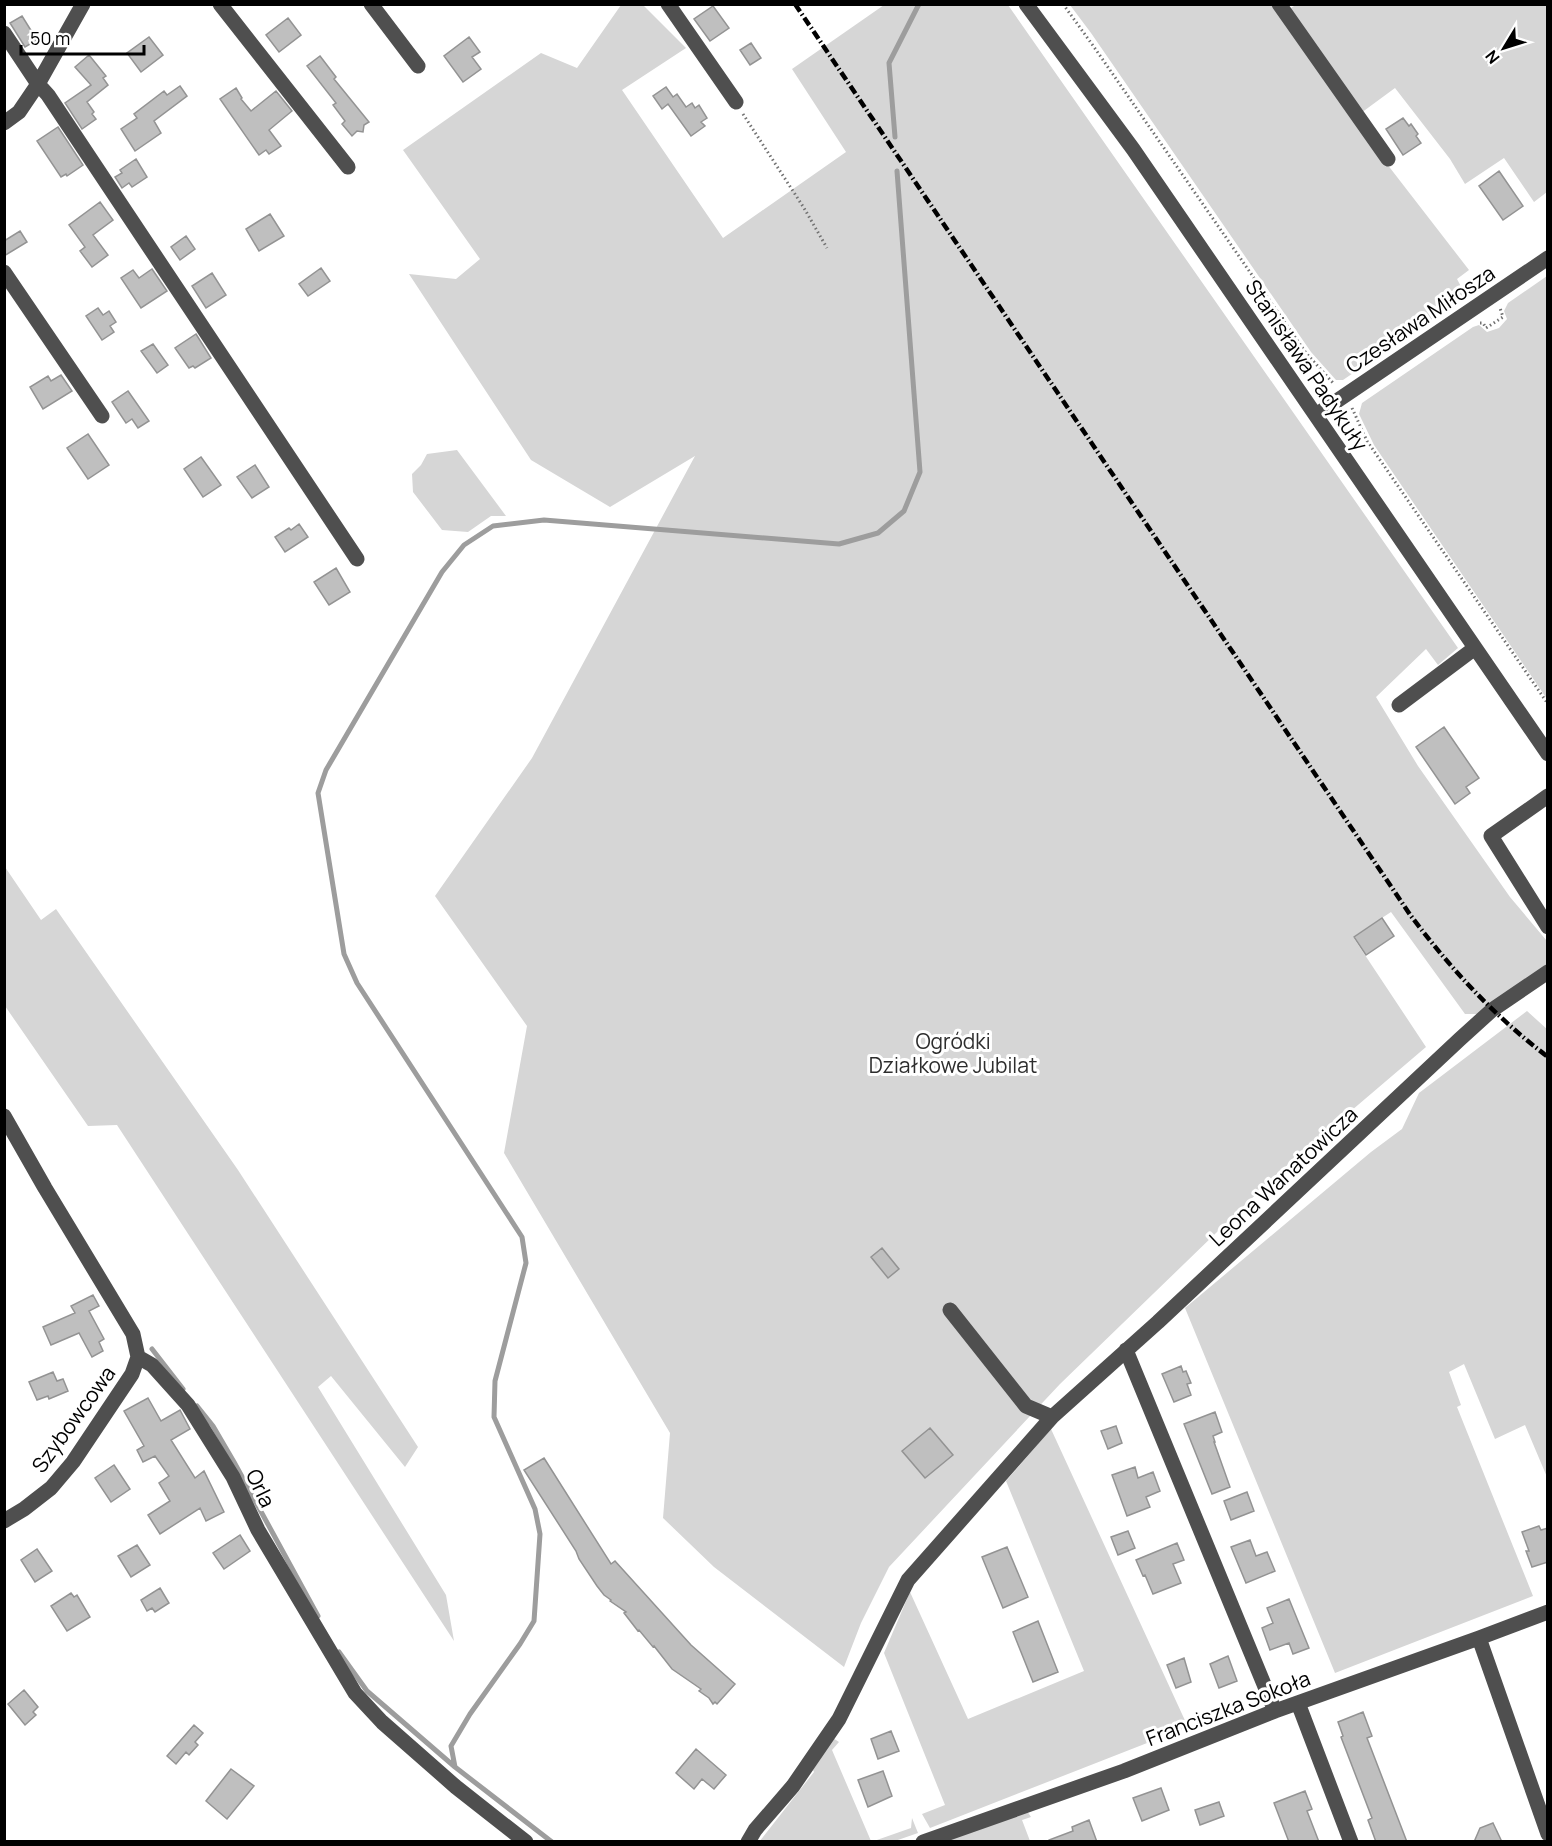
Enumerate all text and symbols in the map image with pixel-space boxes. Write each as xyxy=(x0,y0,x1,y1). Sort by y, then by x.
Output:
scale bar xyxy=(21,18,144,56)
north arrow xyxy=(1474,18,1534,78)
text: 50 m xyxy=(30,26,70,50)
text: N xyxy=(1480,46,1504,69)
street label: Czesława Miłosza xyxy=(1340,259,1500,379)
street label: Stanisława Padykuły xyxy=(1239,274,1375,456)
park label: Ogródki Działkowe Jubilat xyxy=(869,1027,1037,1079)
street label: Leona Wanatowicza xyxy=(1203,1100,1363,1252)
street label: Szybowcowa xyxy=(25,1360,121,1478)
street label: Orla xyxy=(240,1464,282,1512)
street label: Franciszka Sokoła xyxy=(1142,1664,1314,1752)

